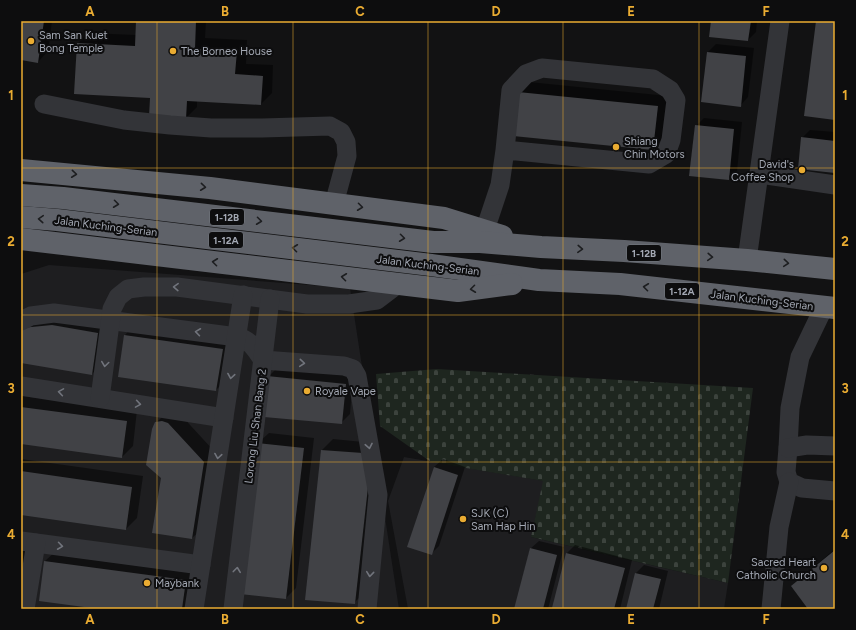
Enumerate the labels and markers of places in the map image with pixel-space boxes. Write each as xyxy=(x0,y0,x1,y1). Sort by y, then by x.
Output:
place label: Sam San Kuet Bong Temple xyxy=(39,29,108,55)
marker: Sam San Kuet Bong Temple xyxy=(26,36,36,46)
place label: The Borneo House xyxy=(181,45,272,58)
marker: The Borneo House xyxy=(168,46,178,56)
place label: Shiang Chin Motors xyxy=(624,135,685,161)
marker: Shiang Chin Motors xyxy=(611,142,621,152)
place label: David's Coffee Shop xyxy=(731,158,794,184)
marker: David's Coffee Shop xyxy=(797,165,807,175)
place label: Royale Vape xyxy=(315,385,376,398)
marker: Royale Vape xyxy=(302,386,312,396)
place label: SJK (C) Sam Hap Hin xyxy=(471,507,535,533)
marker: SJK (C) Sam Hap Hin xyxy=(458,514,468,524)
place label: Sacred Heart Catholic Church xyxy=(736,556,816,582)
marker: Sacred Heart Catholic Church xyxy=(819,563,829,573)
place label: Maybank xyxy=(155,577,200,590)
marker: Maybank xyxy=(142,578,152,588)

